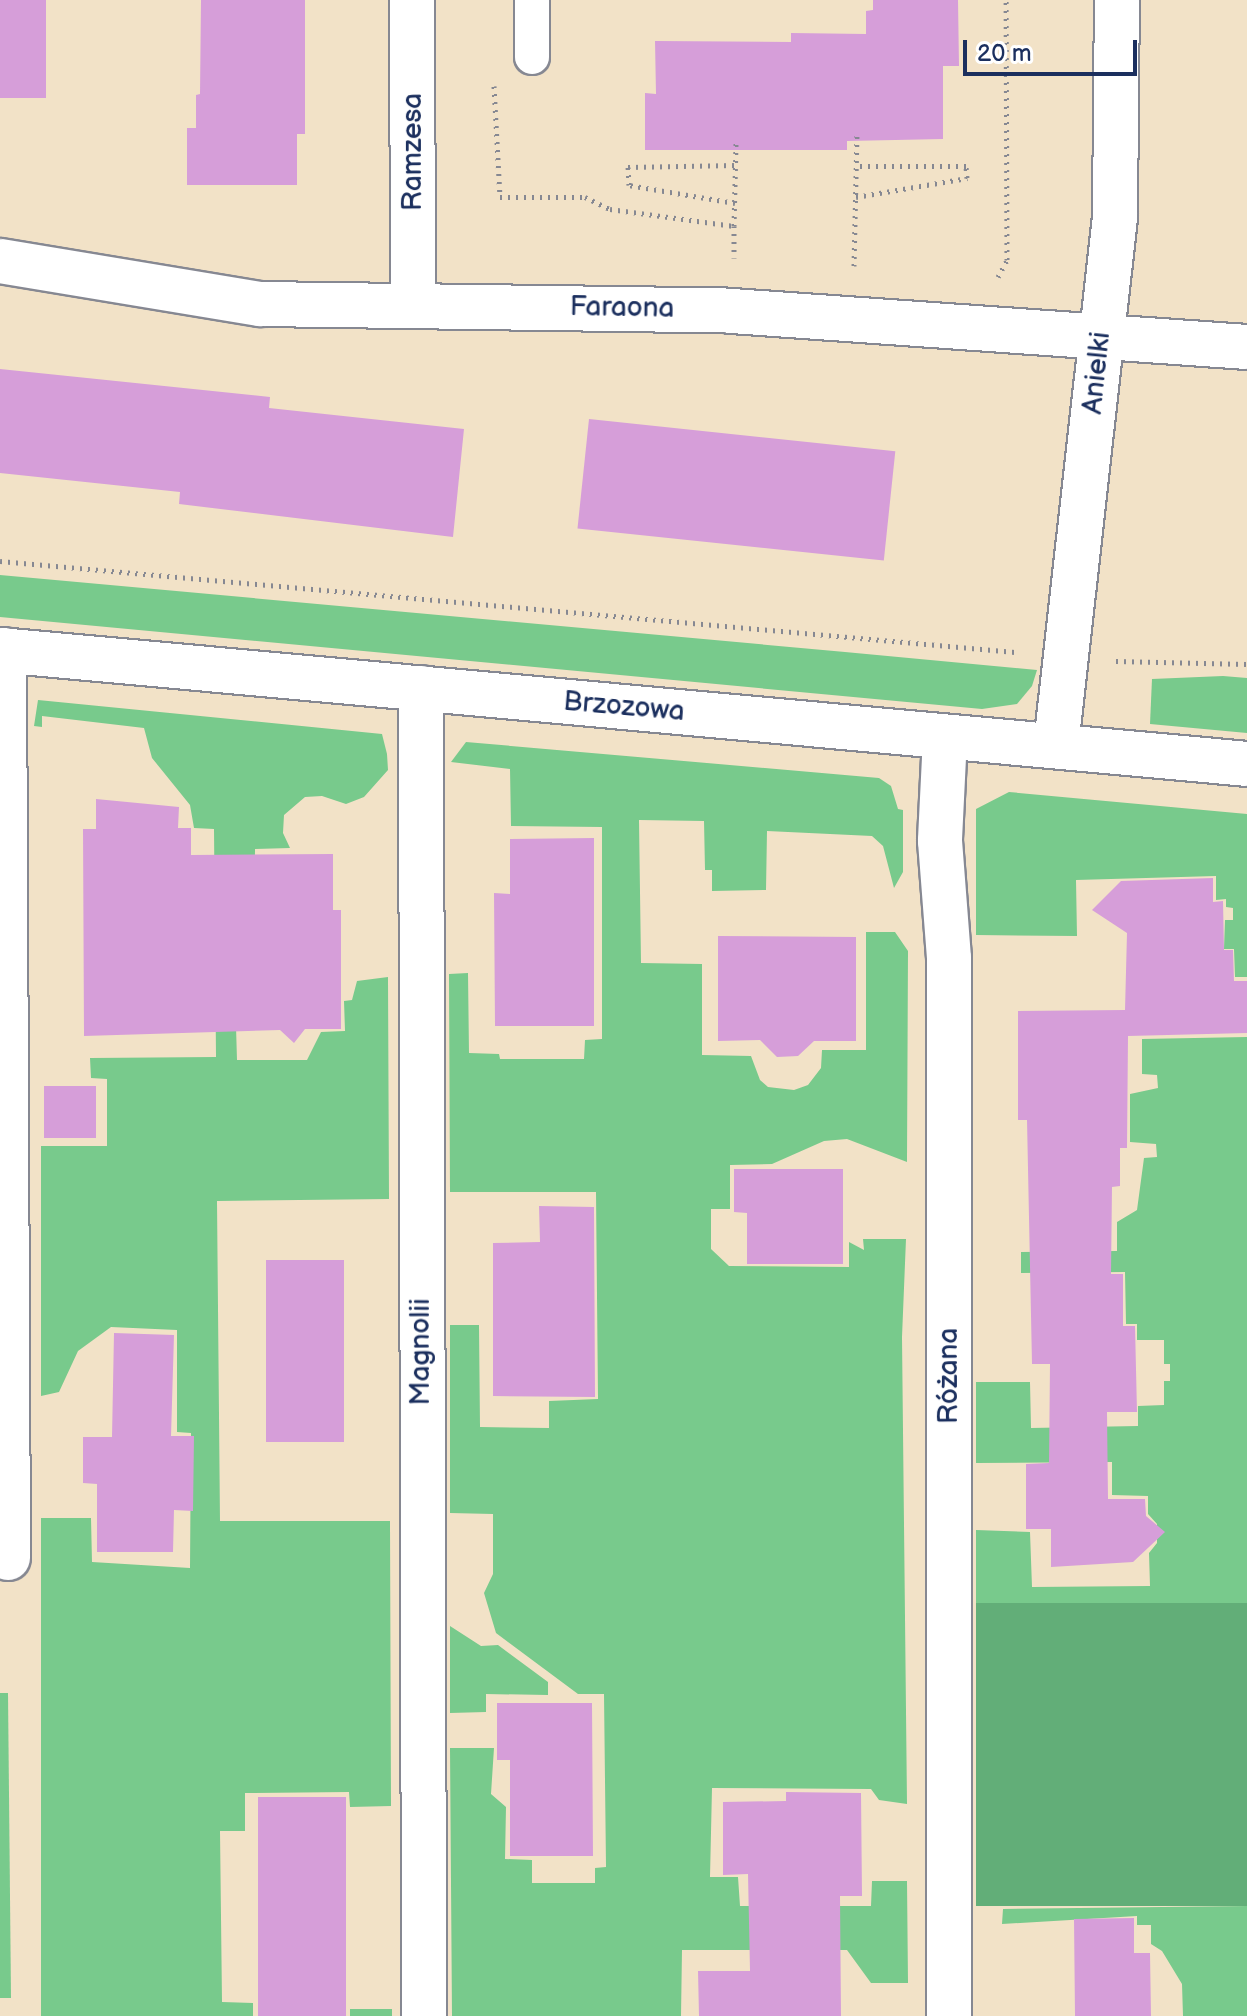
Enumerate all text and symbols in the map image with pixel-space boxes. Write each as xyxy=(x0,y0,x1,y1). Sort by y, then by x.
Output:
scale bar xyxy=(967,24,1141,74)
text: 20 m xyxy=(977,39,1032,68)
street label: Ramzesa xyxy=(396,93,430,211)
street label: Faraona xyxy=(569,290,675,326)
street label: Anielki xyxy=(1076,330,1118,416)
street label: Brzozowa xyxy=(562,685,686,729)
street label: Magnolii xyxy=(404,1298,438,1406)
street label: Różana xyxy=(932,1328,966,1424)

